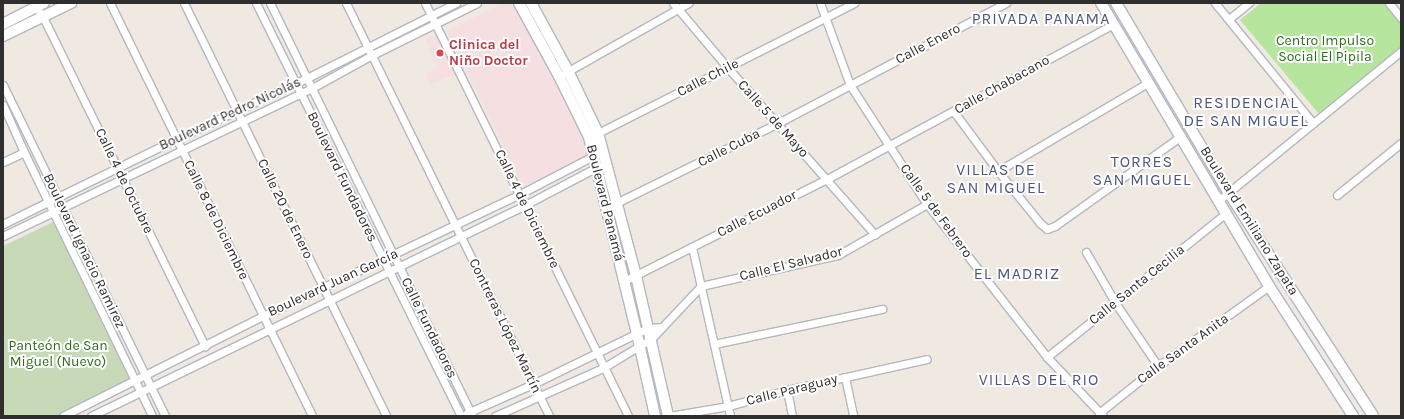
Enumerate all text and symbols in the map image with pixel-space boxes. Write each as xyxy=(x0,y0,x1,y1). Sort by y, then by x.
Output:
district label: PRIVADA PANAMA xyxy=(972,9,1110,29)
street label: Calle Enero xyxy=(893,20,963,68)
park label: Centro Impulso Social El Pipila xyxy=(1276,33,1374,66)
place label: Clinica del Niño Doctor xyxy=(449,37,528,70)
marker: Clinica del Niño Doctor xyxy=(434,47,446,59)
street label: Calle Chabacano xyxy=(951,52,1053,118)
street label: Calle Chile xyxy=(674,55,742,101)
street label: Boulevard Pedro Nicolás xyxy=(157,74,303,154)
street label: Calle 5 de Mayo xyxy=(734,77,812,161)
district label: RESIDENCIAL DE SAN MIGUEL xyxy=(1183,93,1309,131)
street label: Boulevard Fundadores xyxy=(303,109,381,245)
street label: Calle Cuba xyxy=(695,125,763,171)
street label: Calle 4 de Octubre xyxy=(91,126,157,236)
street label: Boulevard Panamá xyxy=(582,143,628,263)
street label: Boulevard Emiliano Zapata xyxy=(1196,143,1302,299)
street label: Calle 4 de Diciembre xyxy=(491,147,563,271)
district label: TORRES SAN MIGUEL xyxy=(1093,152,1191,190)
street label: Calle 20 de Enero xyxy=(253,156,317,262)
street label: Calle 8 de Diciembre xyxy=(180,157,252,283)
district label: VILLAS DE SAN MIGUEL xyxy=(947,160,1045,198)
street label: Calle 5 de Febrero xyxy=(896,161,976,261)
street label: Boulevard Ignacio Ramirez xyxy=(39,171,129,331)
street label: Calle Ecuador xyxy=(714,187,800,241)
street label: Calle Santa Cecilia xyxy=(1086,241,1188,329)
street label: Calle El Salvador xyxy=(738,243,844,285)
street label: Boulevard Juan García xyxy=(265,245,401,321)
street label: Contreras López Martín xyxy=(465,256,545,396)
district label: EL MADRIZ xyxy=(974,264,1060,284)
street label: Calle Fundadores xyxy=(397,275,461,381)
street label: Calle Santa Anita xyxy=(1134,310,1232,388)
park label: Panteón de San Miguel (Nuevo) xyxy=(8,338,108,370)
district label: VILLAS DEL RIO xyxy=(979,370,1099,390)
street label: Calle Paraguay xyxy=(745,371,839,409)

